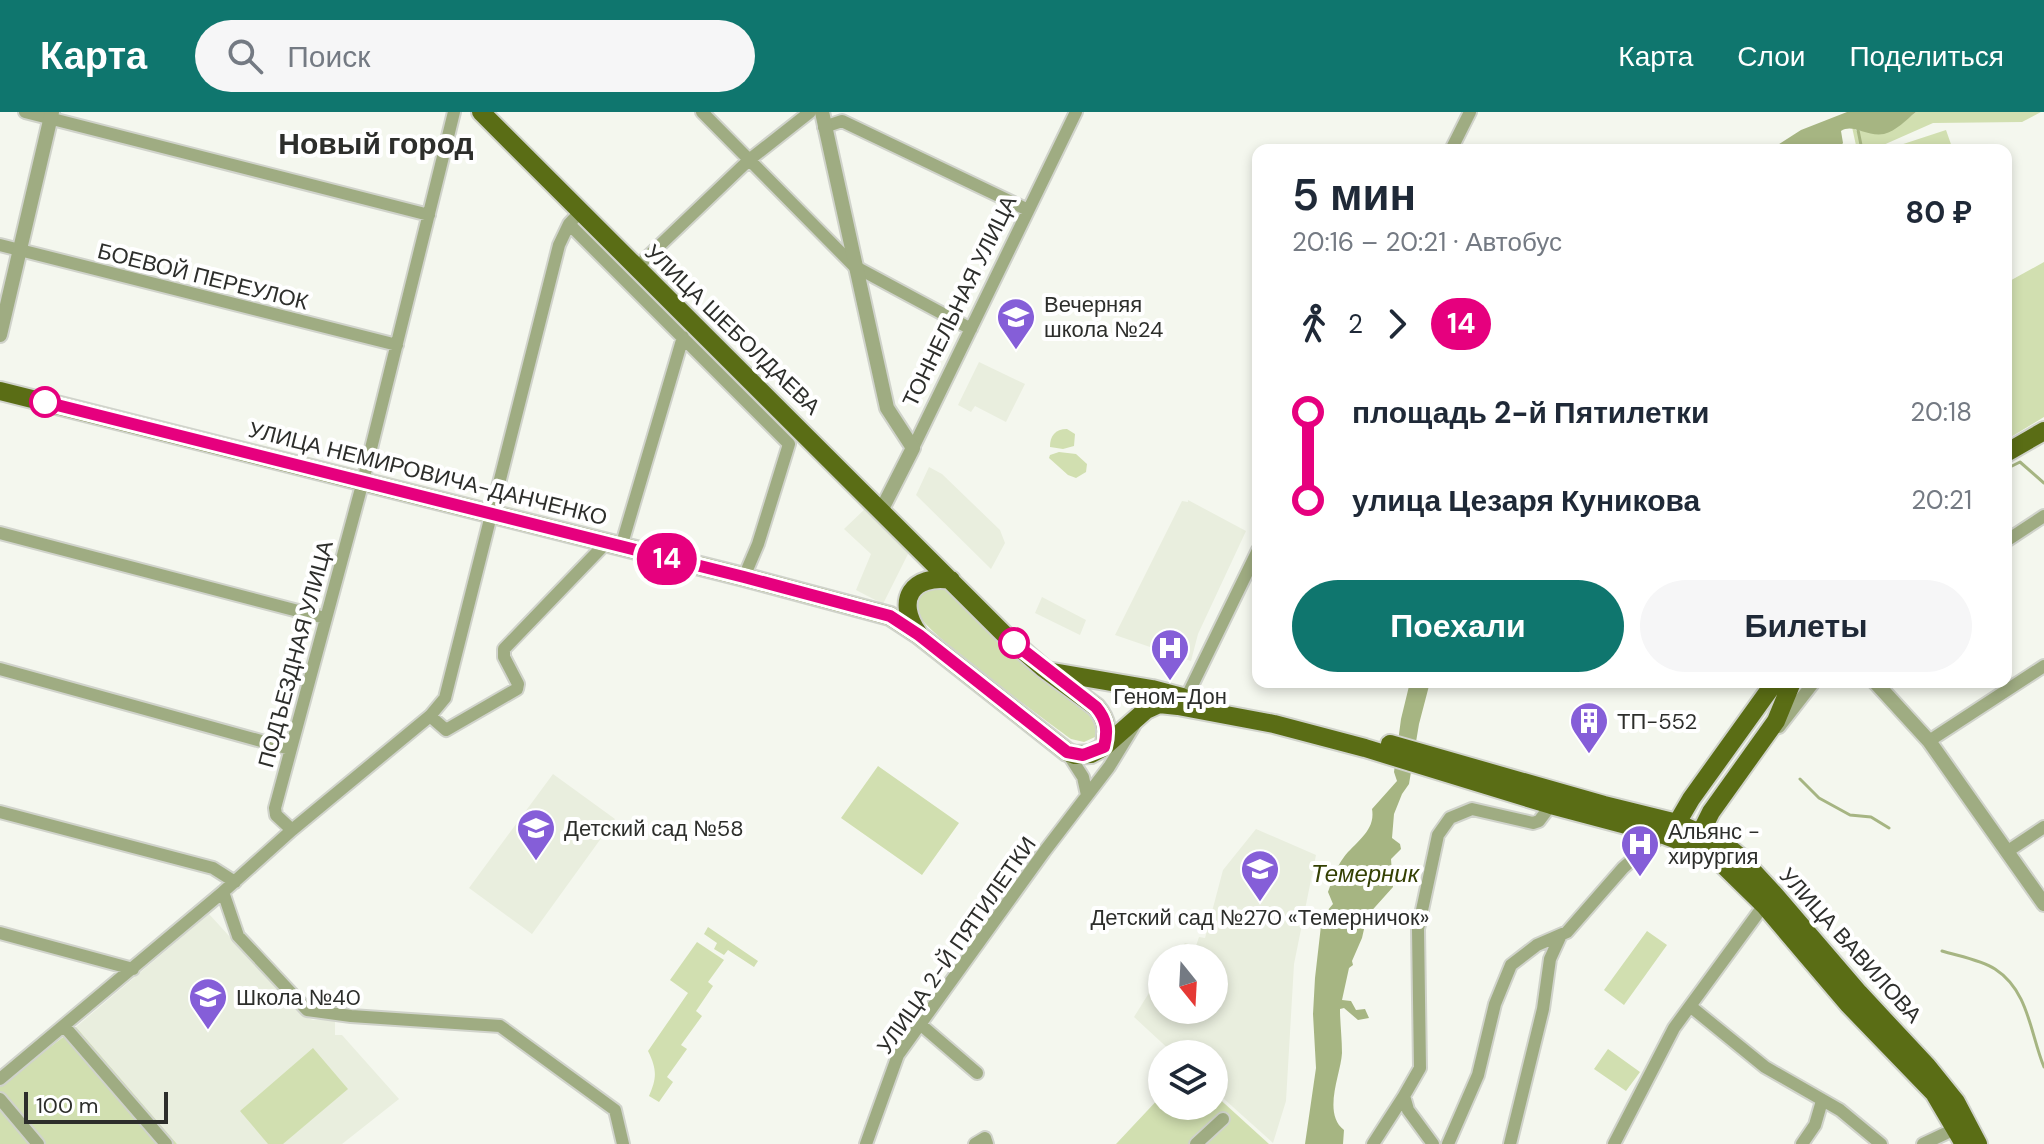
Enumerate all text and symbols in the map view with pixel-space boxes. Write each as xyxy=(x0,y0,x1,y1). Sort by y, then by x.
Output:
search box xyxy=(195,20,755,92)
text: Карта xyxy=(40,31,147,81)
icon: search xyxy=(223,34,267,78)
text: Поиск xyxy=(287,37,370,76)
text: Карта xyxy=(1618,38,1693,75)
text: Слои xyxy=(1737,38,1805,75)
text: Поделиться xyxy=(1849,38,2004,75)
district label: Новый город xyxy=(278,124,474,163)
text: 5 мин xyxy=(1292,166,1416,224)
street label: ТОННЕЛЬНАЯ УЛИЦА xyxy=(896,190,1023,412)
text: 80 ₽ xyxy=(1905,193,1972,232)
text: 20:16 – 20:21 · Автобус xyxy=(1292,225,1562,259)
street label: БОЕВОЙ ПЕРЕУЛОК xyxy=(95,236,311,317)
street label: УЛИЦА ШЕБОЛДАЕВА xyxy=(639,238,827,421)
place label: Вечерняя школа №24 xyxy=(1044,290,1163,344)
school or university icon: Вечерняя школа №24 xyxy=(995,296,1037,351)
icon: walk xyxy=(1292,302,1336,346)
icon: forward xyxy=(1375,302,1419,346)
text: 14 xyxy=(1447,305,1475,342)
text: 2 xyxy=(1348,307,1363,341)
unlabelled marker xyxy=(30,387,60,417)
text: площадь 2-й Пятилетки xyxy=(1352,393,1709,432)
text: 20:18 xyxy=(1910,395,1972,429)
street label: УЛИЦА НЕМИРОВИЧА-ДАНЧЕНКО xyxy=(246,415,610,532)
text: улица Цезаря Куникова xyxy=(1352,481,1700,520)
text: 20:21 xyxy=(1911,483,1972,517)
line badge: 14 xyxy=(631,533,703,585)
street label: ПОДЪЕЗДНАЯ УЛИЦА xyxy=(251,537,340,771)
text: 14 xyxy=(653,540,681,577)
button: Поехали xyxy=(1292,580,1624,672)
button: Билеты xyxy=(1640,580,1972,672)
hospital icon: Геном-Дон xyxy=(1149,627,1191,682)
unlabelled marker xyxy=(999,628,1029,658)
place label: Геном-Дон xyxy=(1113,682,1227,711)
building icon: ТП-552 xyxy=(1568,700,1610,755)
place label: ТП-552 xyxy=(1617,707,1697,736)
school or university icon: Детский сад №58 xyxy=(515,807,557,862)
place label: Детский сад №58 xyxy=(564,814,744,843)
place label: Альянс - хирургия xyxy=(1668,817,1760,871)
hospital icon: Альянс - хирургия xyxy=(1619,823,1661,878)
street label: УЛИЦА 2-Й ПЯТИЛЕТКИ xyxy=(870,831,1042,1060)
school or university icon: Детский сад №270 «Темерничок» xyxy=(1239,848,1281,903)
water label: Темерник xyxy=(1311,858,1421,889)
street label: УЛИЦА ВАВИЛОВА xyxy=(1773,861,1928,1029)
place label: Детский сад №270 «Темерничок» xyxy=(1090,903,1430,932)
north arrow xyxy=(1148,944,1228,1024)
map controls xyxy=(1148,944,1228,1120)
school or university icon: Школа №40 xyxy=(187,976,229,1031)
place label: Школа №40 xyxy=(236,983,361,1012)
button: layers xyxy=(1148,1040,1228,1120)
scale bar xyxy=(24,1088,168,1124)
text: 100 m xyxy=(36,1091,98,1120)

